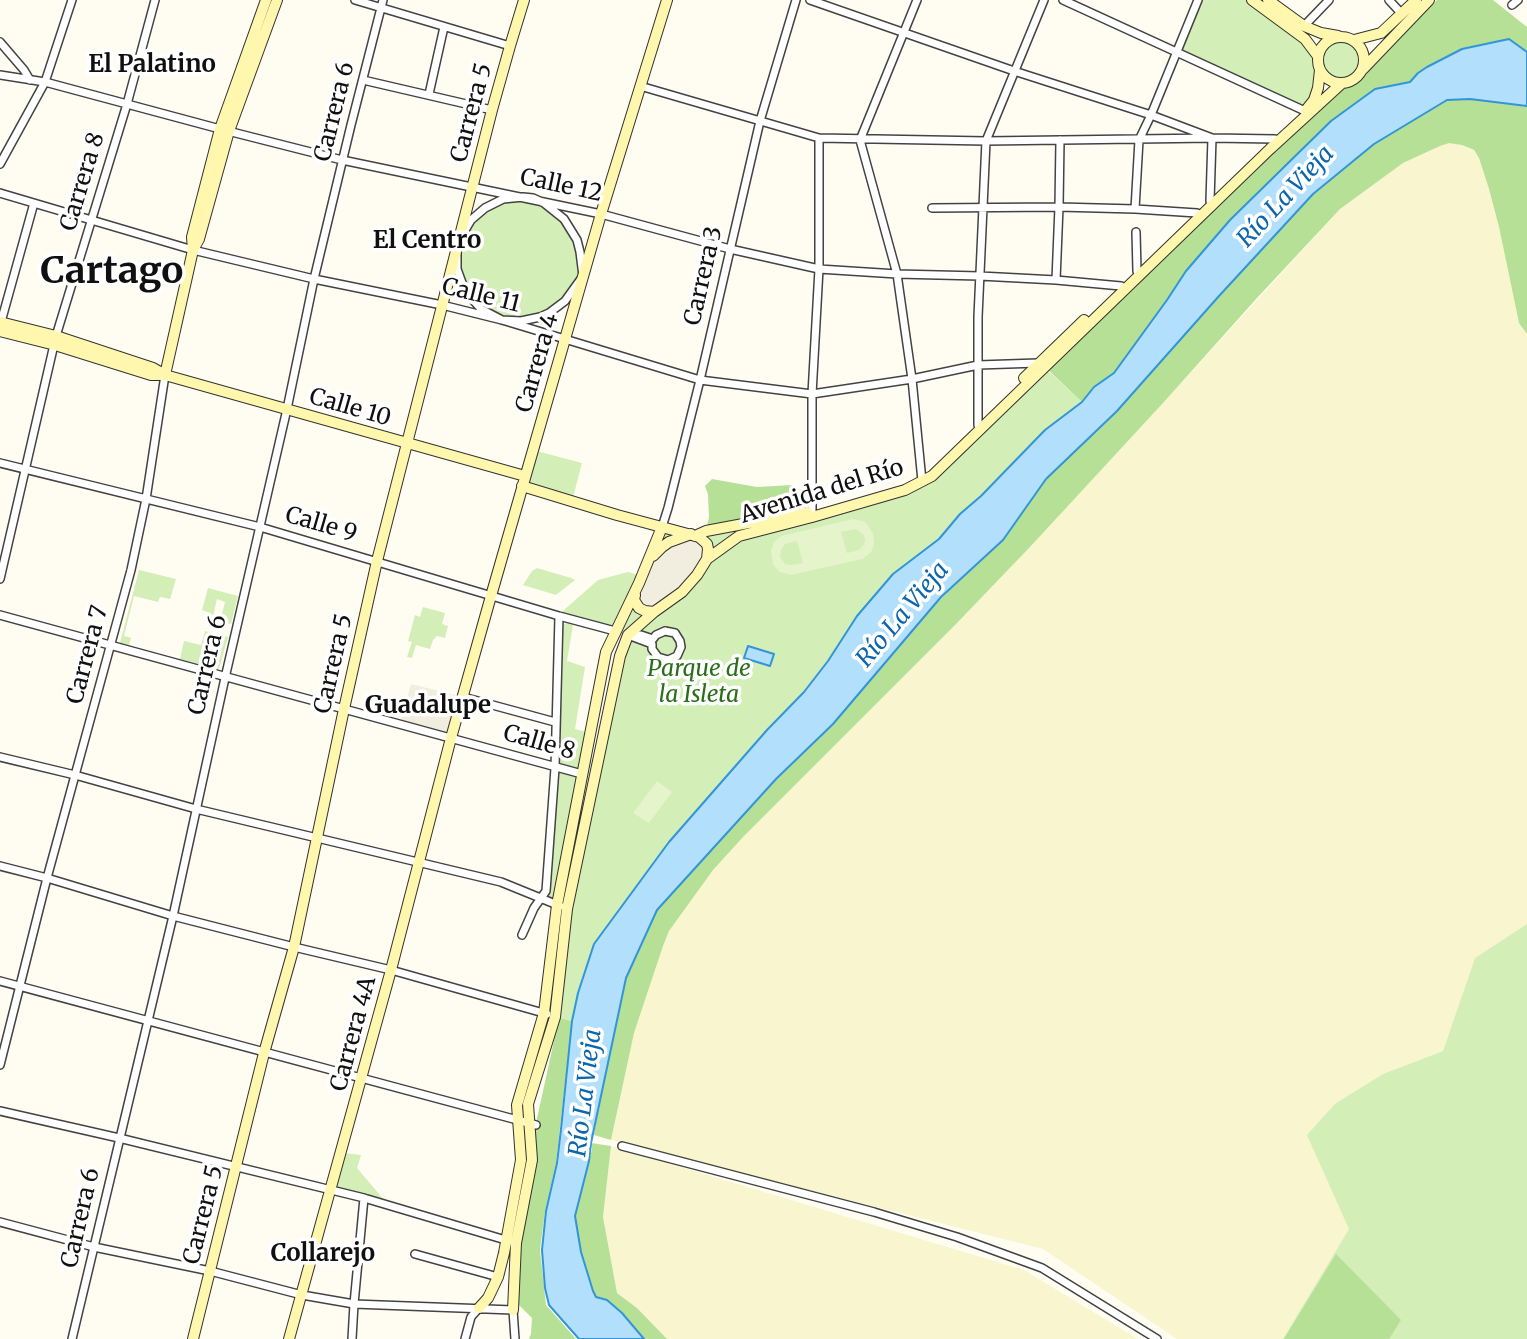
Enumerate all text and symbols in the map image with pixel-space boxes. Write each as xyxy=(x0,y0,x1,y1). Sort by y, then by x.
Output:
district label: El Palatino xyxy=(88,51,216,79)
street label: Carrera 6 xyxy=(309,59,361,165)
street label: Carrera 5 xyxy=(446,61,498,165)
street label: Carrera 8 xyxy=(55,130,111,234)
water label: Río La Vieja xyxy=(1232,140,1340,254)
street label: Calle 12 xyxy=(517,164,605,208)
street label: Carrera 3 xyxy=(679,224,729,328)
district label: El Centro xyxy=(373,227,481,255)
district label: Cartago xyxy=(41,251,183,295)
street label: Calle 11 xyxy=(439,273,523,319)
street label: Carrera 4 xyxy=(511,310,565,416)
street label: Calle 10 xyxy=(306,383,394,433)
street label: Avenida del Río xyxy=(737,454,907,530)
street label: Calle 9 xyxy=(282,502,360,548)
water label: Río La Vieja xyxy=(851,557,955,673)
street label: Carrera 7 xyxy=(62,603,114,707)
street label: Carrera 6 xyxy=(183,612,233,718)
street label: Carrera 5 xyxy=(309,612,359,716)
park label: Parque de la Isleta xyxy=(647,655,751,709)
district label: Guadalupe xyxy=(365,692,491,720)
street label: Calle 8 xyxy=(500,720,578,766)
street label: Carrera 4A xyxy=(325,974,383,1094)
water label: Río La Vieja xyxy=(564,1027,608,1159)
street label: Carrera 5 xyxy=(178,1163,230,1267)
street label: Carrera 6 xyxy=(56,1165,106,1271)
district label: Collarejo xyxy=(271,1240,375,1268)

